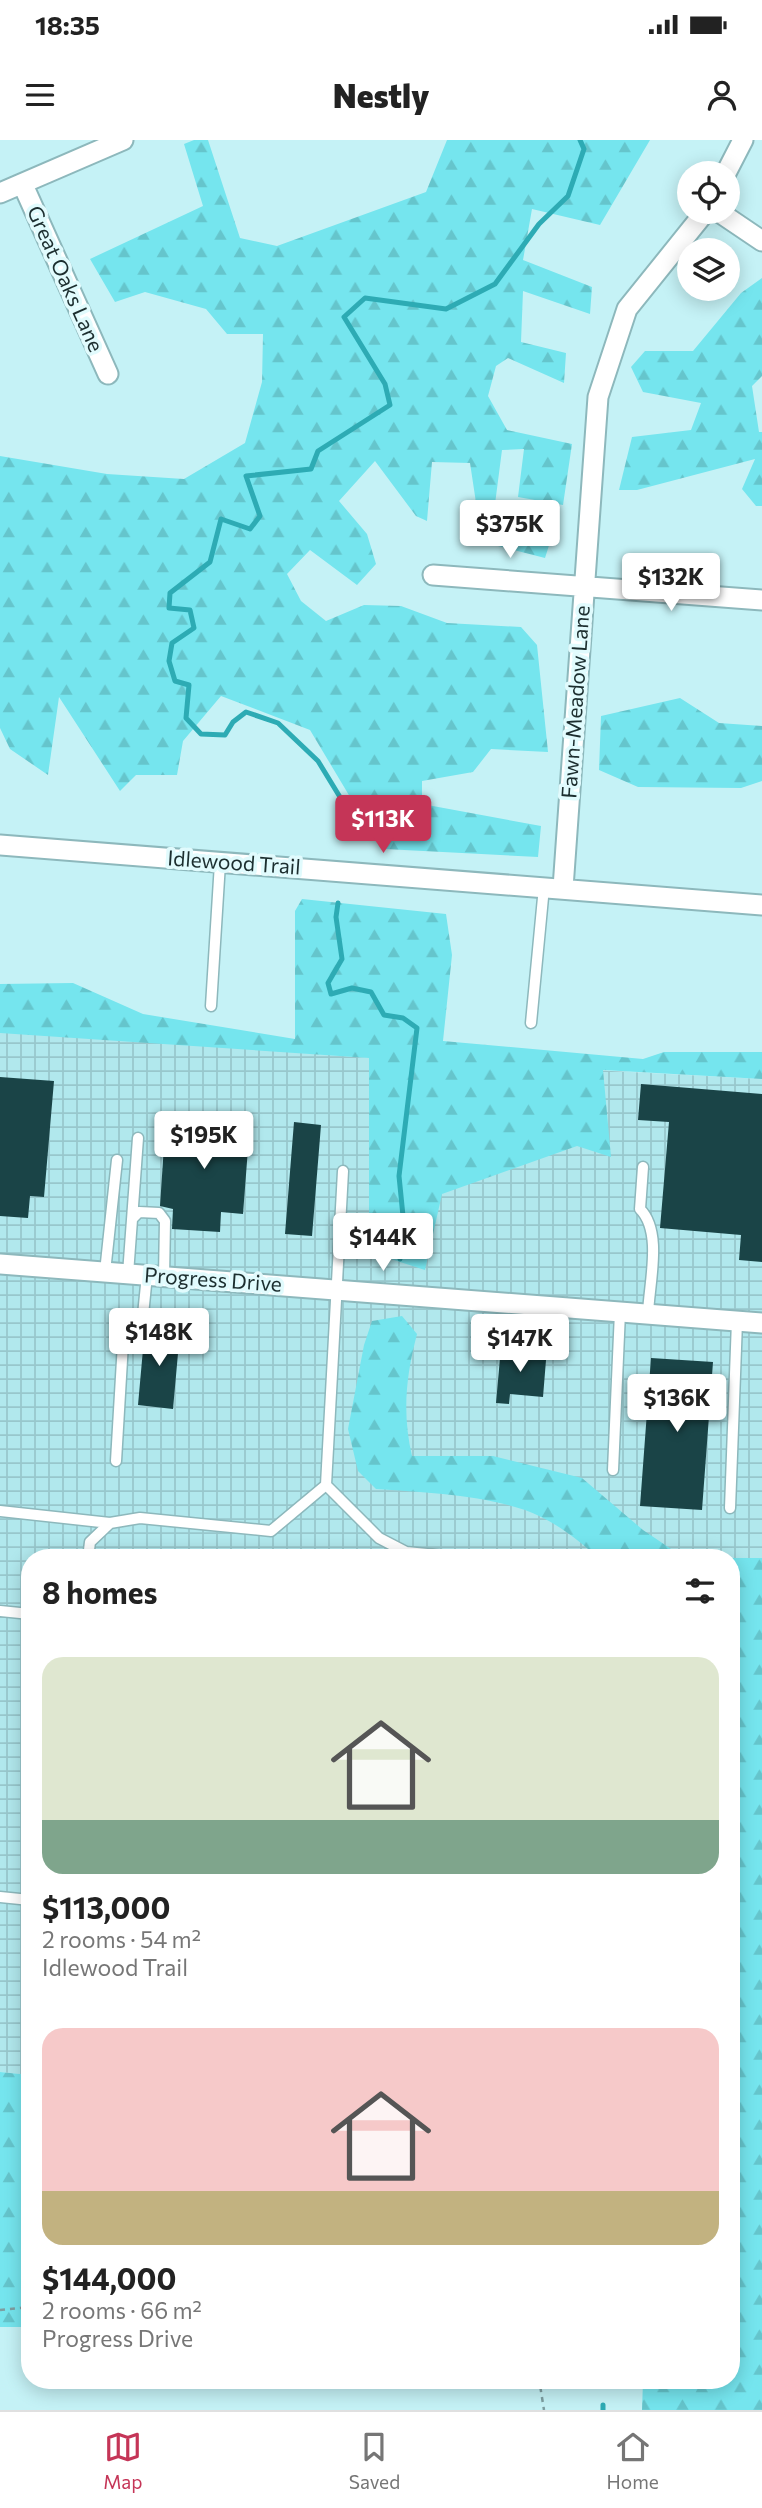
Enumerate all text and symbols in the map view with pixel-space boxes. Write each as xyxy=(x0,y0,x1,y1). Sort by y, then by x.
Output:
text: 18:35 xyxy=(35,9,100,40)
text: Nestly xyxy=(333,75,429,115)
icon: menu xyxy=(21,76,59,114)
icon: person xyxy=(703,76,741,114)
map controls xyxy=(677,161,740,301)
button: locate xyxy=(677,161,740,224)
street label: Great Oaks Lane xyxy=(23,201,110,355)
button: layers xyxy=(677,238,740,301)
pin: $375K xyxy=(461,500,559,560)
text: $375K xyxy=(476,509,544,537)
pin: $132K xyxy=(622,554,720,613)
text: $132K xyxy=(638,562,704,590)
street label: Fawn-Meadow Lane xyxy=(555,605,594,799)
pin: $113K xyxy=(334,796,432,855)
text: $113K xyxy=(351,804,415,832)
street label: Idlewood Trail xyxy=(167,844,302,879)
pin: $195K xyxy=(155,1112,253,1171)
text: $195K xyxy=(170,1120,238,1148)
pin: $144K xyxy=(334,1214,432,1273)
text: $144K xyxy=(349,1222,417,1250)
street label: Progress Drive xyxy=(143,1261,283,1296)
pin: $148K xyxy=(110,1308,208,1368)
pin: $147K xyxy=(471,1314,569,1374)
text: $148K xyxy=(125,1317,193,1345)
text: $147K xyxy=(487,1323,553,1351)
pin: $136K xyxy=(628,1374,726,1434)
text: $136K xyxy=(643,1383,711,1411)
icon: filters xyxy=(681,1572,719,1610)
text: 8 homes xyxy=(42,1573,158,1610)
icon: home xyxy=(318,1702,444,1828)
text: $113,000 xyxy=(42,1888,170,1925)
text: 2 rooms · 54 m² xyxy=(42,1925,201,1953)
text: Idlewood Trail xyxy=(42,1953,188,1981)
icon: home xyxy=(318,2073,444,2199)
text: $144,000 xyxy=(42,2259,176,2296)
text: 2 rooms · 66 m² xyxy=(42,2296,202,2324)
text: Progress Drive xyxy=(42,2324,193,2352)
tab: Map xyxy=(103,2428,142,2493)
tab: Saved xyxy=(349,2428,400,2493)
tab: Home xyxy=(607,2428,659,2493)

